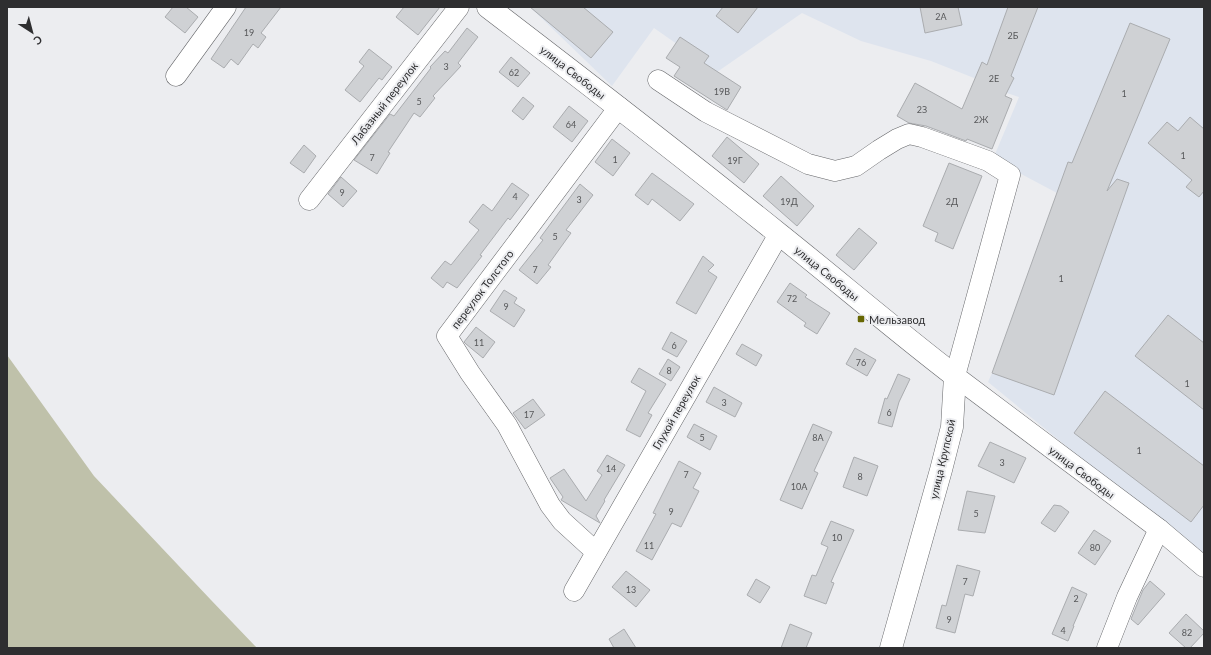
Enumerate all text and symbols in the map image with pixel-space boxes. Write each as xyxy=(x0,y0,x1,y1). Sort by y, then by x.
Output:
house number: 2А xyxy=(935,11,948,22)
north arrow xyxy=(12,12,52,52)
house number: 19 xyxy=(244,27,254,38)
house number: 2Б xyxy=(1008,30,1019,41)
text: С xyxy=(31,33,45,48)
street label: улица Свободы xyxy=(538,43,608,102)
street label: Лабазный переулок xyxy=(347,59,420,147)
house number: 3 xyxy=(443,61,449,72)
house number: 62 xyxy=(509,67,519,78)
house number: 2Е xyxy=(989,73,999,84)
house number: 19В xyxy=(714,86,730,97)
house number: 1 xyxy=(1121,88,1127,99)
house number: 5 xyxy=(416,96,422,107)
house number: 2З xyxy=(917,104,927,115)
house number: 2Ж xyxy=(974,114,989,125)
house number: 64 xyxy=(566,119,576,130)
house number: 1 xyxy=(1180,150,1186,161)
house number: 7 xyxy=(369,152,375,163)
house number: 1 xyxy=(612,154,618,165)
house number: 19Г xyxy=(727,155,743,166)
house number: 9 xyxy=(339,187,345,198)
house number: 4 xyxy=(512,191,518,202)
house number: 3 xyxy=(576,194,582,205)
house number: 19Д xyxy=(780,196,798,207)
house number: 2Д xyxy=(946,196,958,207)
house number: 5 xyxy=(552,231,558,242)
street label: улица Свободы xyxy=(792,243,862,303)
street label: переулок Толстого xyxy=(448,247,516,331)
house number: 7 xyxy=(532,264,538,275)
house number: 1 xyxy=(1058,273,1064,284)
house number: 72 xyxy=(787,293,797,304)
house number: 9 xyxy=(503,301,509,312)
place label: Мельзавод xyxy=(869,313,925,326)
marker: Мельзавод xyxy=(856,314,866,324)
house number: 11 xyxy=(474,337,484,348)
house number: 6 xyxy=(671,340,677,351)
house number: 76 xyxy=(856,357,866,368)
house number: 8 xyxy=(666,365,672,376)
street label: Глухой переулок xyxy=(649,372,703,452)
house number: 1 xyxy=(1184,378,1190,389)
house number: 3 xyxy=(721,397,727,408)
house number: 6 xyxy=(886,407,892,418)
house number: 17 xyxy=(524,409,534,420)
street label: улица Крупской xyxy=(927,418,957,500)
house number: 5 xyxy=(699,432,705,443)
house number: 8А xyxy=(812,432,825,443)
street label: улица Свободы xyxy=(1047,443,1118,501)
house number: 1 xyxy=(1136,445,1142,456)
house number: 3 xyxy=(999,457,1005,468)
house number: 14 xyxy=(606,463,616,474)
house number: 7 xyxy=(683,469,689,480)
house number: 8 xyxy=(857,471,863,482)
house number: 10А xyxy=(791,481,808,492)
house number: 9 xyxy=(668,506,674,517)
house number: 5 xyxy=(973,508,979,519)
house number: 10 xyxy=(832,532,842,543)
house number: 11 xyxy=(644,540,654,551)
house number: 80 xyxy=(1090,542,1100,553)
house number: 7 xyxy=(962,576,968,587)
house number: 13 xyxy=(626,584,636,595)
house number: 2 xyxy=(1073,593,1079,604)
house number: 9 xyxy=(946,614,952,625)
house number: 4 xyxy=(1060,625,1066,636)
house number: 82 xyxy=(1182,627,1192,638)

